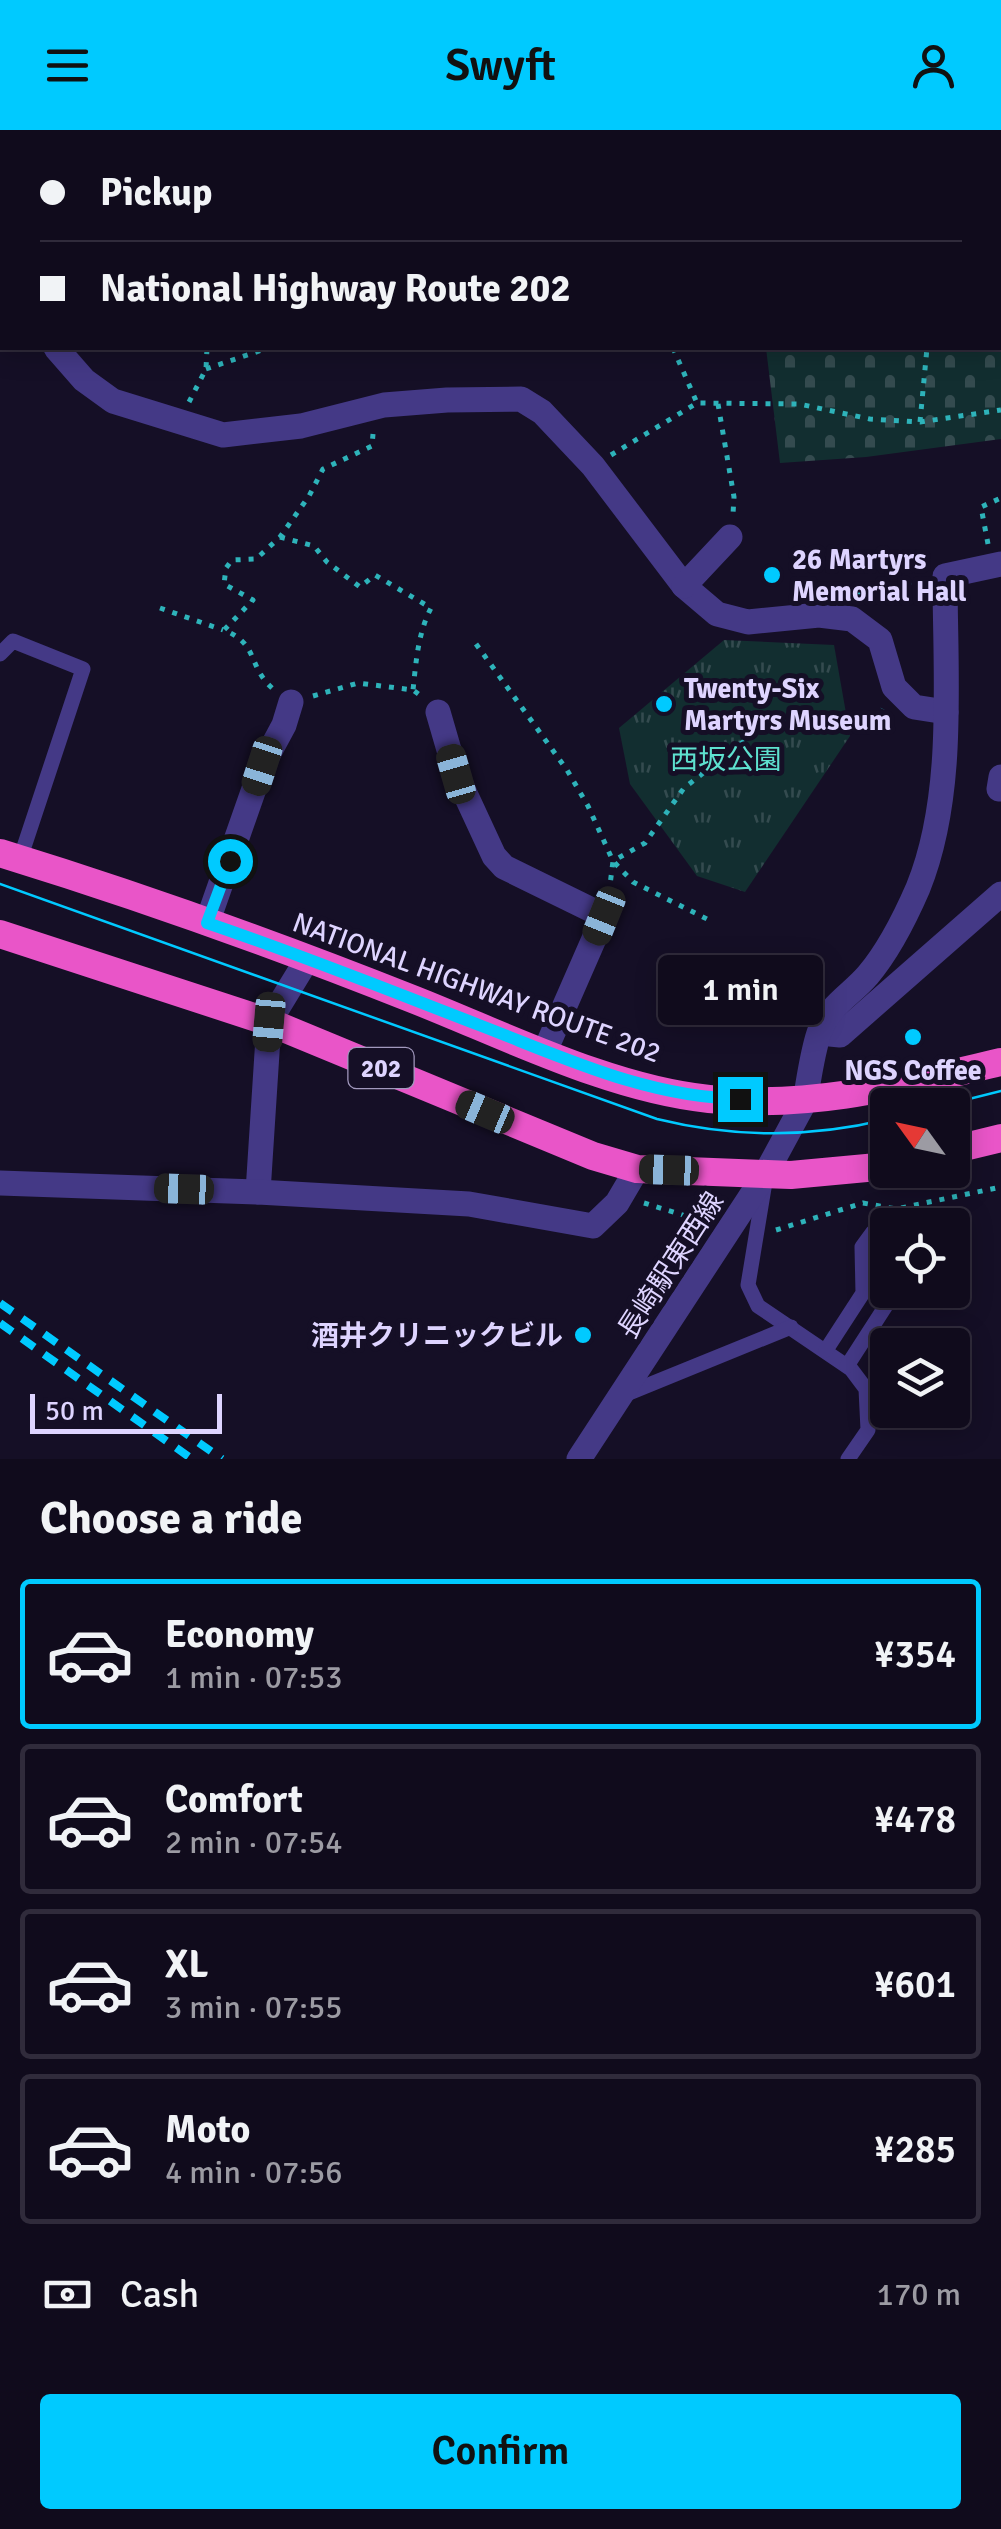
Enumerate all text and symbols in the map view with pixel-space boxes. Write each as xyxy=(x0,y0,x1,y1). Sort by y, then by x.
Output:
icon: menu xyxy=(40,38,95,93)
text: Swyft xyxy=(445,38,556,93)
icon: person xyxy=(906,38,961,93)
text: Pickup xyxy=(100,169,212,216)
text: National Highway Route 202 xyxy=(100,265,571,312)
place label: 26 Martyrs Memorial Hall xyxy=(792,543,967,609)
marker: 26 Martyrs Memorial Hall xyxy=(761,564,783,586)
place label: Twenty-Six Martyrs Museum xyxy=(684,672,891,738)
marker: Twenty-Six Martyrs Museum xyxy=(653,693,675,715)
car xyxy=(238,733,286,799)
car xyxy=(433,741,479,807)
park label: 西坂公園 xyxy=(670,743,782,777)
route start xyxy=(208,839,253,884)
car xyxy=(579,883,629,949)
street label: NATIONAL HIGHWAY ROUTE 202 xyxy=(288,905,666,1069)
callout: 1 min xyxy=(658,954,822,1024)
text: 1 min xyxy=(702,970,779,1009)
car xyxy=(251,991,287,1053)
marker: NGS Coffee xyxy=(902,1026,924,1048)
road number: 202 xyxy=(348,1048,414,1088)
place label: NGS Coffee xyxy=(844,1054,982,1088)
route end xyxy=(718,1077,763,1122)
car xyxy=(452,1086,518,1138)
north arrow xyxy=(870,1088,970,1188)
map controls xyxy=(870,1088,970,1428)
car xyxy=(638,1154,700,1186)
car xyxy=(153,1173,215,1205)
street label: 長崎駅東西線 xyxy=(611,1186,731,1345)
button: locate xyxy=(870,1208,970,1308)
place label: 酒井クリニックビル xyxy=(311,1319,563,1353)
marker: 酒井クリニックビル xyxy=(572,1324,594,1346)
button: layers xyxy=(870,1328,970,1428)
scale bar xyxy=(30,1389,222,1434)
text: 50 m xyxy=(45,1394,104,1428)
text: Choose a ride xyxy=(40,1491,303,1546)
icon: car xyxy=(45,1609,135,1699)
text: Economy xyxy=(165,1611,314,1658)
text: ¥354 xyxy=(874,1631,956,1678)
text: 1 min · 07:53 xyxy=(165,1658,343,1697)
icon: car xyxy=(45,1774,135,1864)
text: Comfort xyxy=(165,1776,303,1823)
text: ¥478 xyxy=(874,1796,956,1843)
text: 2 min · 07:54 xyxy=(165,1823,343,1862)
icon: car xyxy=(45,1939,135,2029)
text: XL xyxy=(165,1941,208,1988)
text: ¥601 xyxy=(874,1961,956,2008)
text: 3 min · 07:55 xyxy=(165,1988,343,2027)
icon: car xyxy=(45,2104,135,2194)
text: Moto xyxy=(165,2106,250,2153)
text: ¥285 xyxy=(874,2126,956,2173)
text: 4 min · 07:56 xyxy=(165,2153,343,2192)
icon: cash xyxy=(40,2267,95,2322)
text: Cash xyxy=(120,2271,199,2318)
text: 170 m xyxy=(877,2275,961,2314)
button: Confirm xyxy=(40,2394,961,2509)

